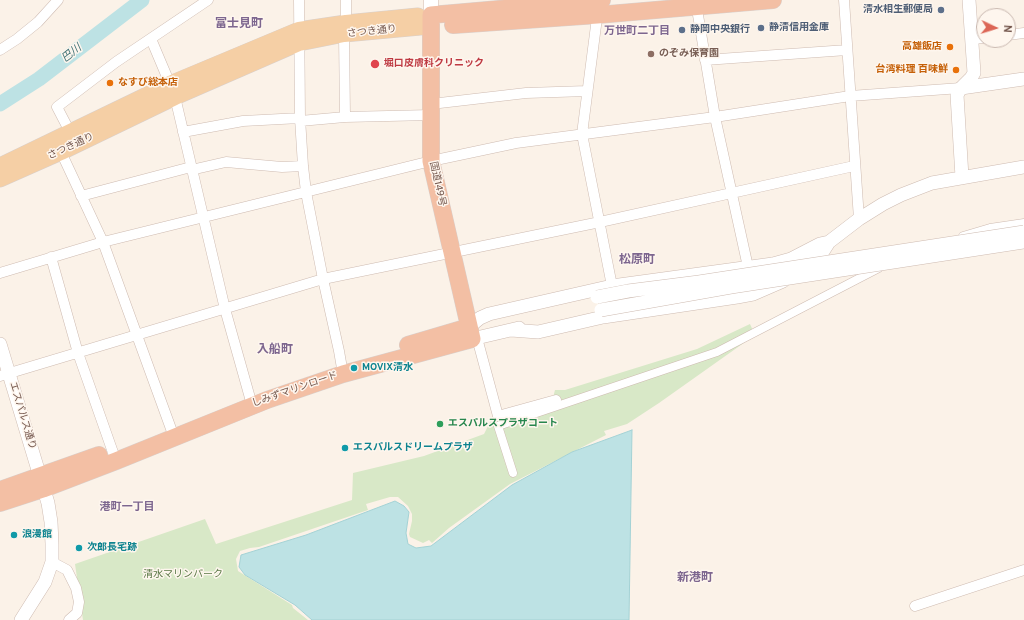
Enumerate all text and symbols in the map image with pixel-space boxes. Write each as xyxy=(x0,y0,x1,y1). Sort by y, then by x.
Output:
place label: 清水相生郵便局 xyxy=(863,4,933,16)
marker: 清水相生郵便局 xyxy=(936,5,946,15)
north arrow xyxy=(976,8,1016,48)
district label: 富士見町 xyxy=(215,18,263,32)
place label: 静清信用金庫 xyxy=(769,22,829,34)
street label: さつき通り xyxy=(347,23,397,41)
marker: 静清信用金庫 xyxy=(756,23,766,33)
place label: 静岡中央銀行 xyxy=(690,24,750,36)
text: N xyxy=(1000,24,1014,33)
district label: 万世町二丁目 xyxy=(604,25,670,39)
marker: 静岡中央銀行 xyxy=(677,25,687,35)
place label: 高雄飯店 xyxy=(902,41,942,53)
water label: 巴川 xyxy=(59,42,85,66)
marker: 高雄飯店 xyxy=(945,42,955,52)
place label: のぞみ保育園 xyxy=(659,48,719,60)
marker: のぞみ保育園 xyxy=(646,49,656,59)
marker: 堀口皮膚科クリニック xyxy=(369,58,381,70)
place label: 堀口皮膚科クリニック xyxy=(384,58,484,70)
place label: 台湾料理 百味鮮 xyxy=(876,64,948,76)
marker: 台湾料理 百味鮮 xyxy=(951,65,961,75)
place label: なすび総本店 xyxy=(118,77,178,89)
marker: なすび総本店 xyxy=(105,78,115,88)
street label: さつき通り xyxy=(46,131,96,163)
street label: 国道149号 xyxy=(426,160,448,208)
district label: 松原町 xyxy=(619,254,655,268)
district label: 入船町 xyxy=(257,344,293,358)
place label: MOVIX清水 xyxy=(362,362,413,374)
marker: MOVIX清水 xyxy=(349,363,359,373)
street label: しみずマリンロード xyxy=(250,370,340,410)
street label: エスパルス通り xyxy=(6,381,38,451)
place label: エスパルスプラザコート xyxy=(448,418,558,430)
marker: エスパルスプラザコート xyxy=(435,419,445,429)
place label: エスパルスドリームプラザ xyxy=(353,442,473,454)
marker: エスパルスドリームプラザ xyxy=(340,443,350,453)
district label: 港町一丁目 xyxy=(100,501,154,515)
place label: 浪漫館 xyxy=(22,529,52,541)
marker: 浪漫館 xyxy=(9,530,19,540)
place label: 次郎長宅跡 xyxy=(87,542,137,554)
marker: 次郎長宅跡 xyxy=(74,543,84,553)
park label: 清水マリンパーク xyxy=(143,569,223,581)
district label: 新港町 xyxy=(677,572,713,586)

